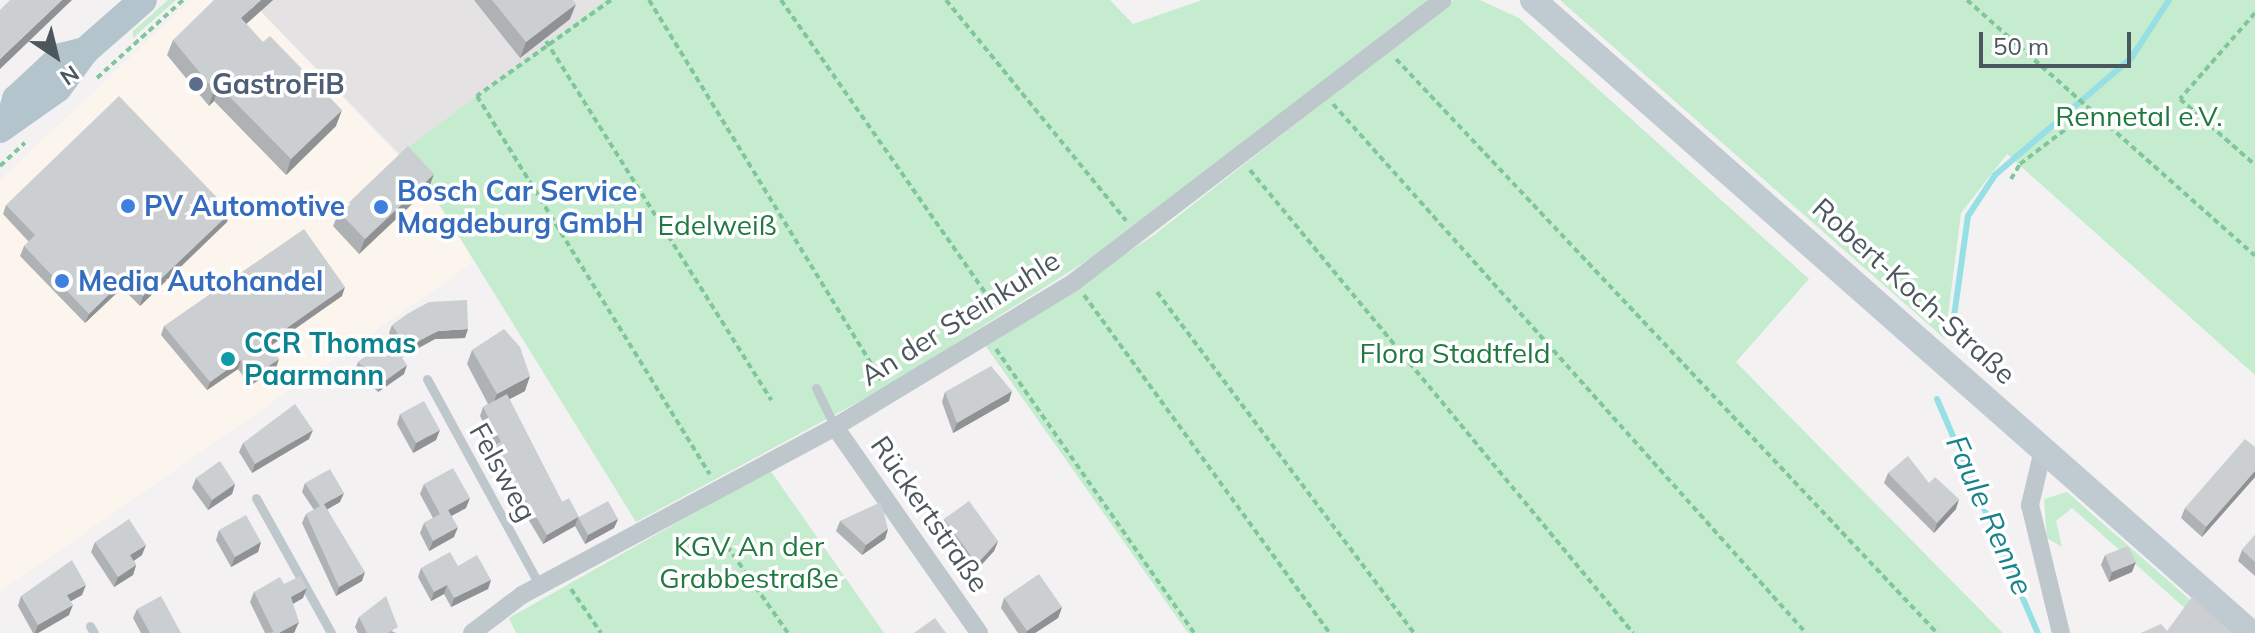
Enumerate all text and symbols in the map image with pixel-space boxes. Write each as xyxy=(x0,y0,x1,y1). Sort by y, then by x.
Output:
north arrow xyxy=(16,16,96,96)
scale bar xyxy=(1983,16,2135,66)
text: 50 m xyxy=(1993,31,2049,61)
text: N xyxy=(55,59,85,92)
place label: GastroFiB xyxy=(212,67,345,101)
marker: GastroFiB xyxy=(187,75,205,93)
park label: Rennetal e.V. xyxy=(2055,99,2223,133)
place label: Bosch Car Service Magdeburg GmbH xyxy=(397,174,644,240)
place label: PV Automotive xyxy=(144,189,345,223)
street label: Robert-Koch-Straße xyxy=(1806,191,2022,391)
marker: PV Automotive xyxy=(119,197,137,215)
marker: Bosch Car Service Magdeburg GmbH xyxy=(372,198,390,216)
park label: Edelweiß xyxy=(658,208,776,242)
street label: An der Steinkuhle xyxy=(854,243,1066,393)
place label: Media Autohandel xyxy=(78,264,323,298)
marker: Media Autohandel xyxy=(53,272,71,290)
place label: CCR Thomas Paarmann xyxy=(244,326,416,392)
park label: Flora Stadtfeld xyxy=(1360,336,1550,370)
marker: CCR Thomas Paarmann xyxy=(219,350,237,368)
street label: Felsweg xyxy=(462,417,544,527)
street label: Rückertstraße xyxy=(864,430,996,598)
water label: Faule Renne xyxy=(1939,430,2041,600)
park label: KGV An der Grabbestraße xyxy=(659,529,839,595)

